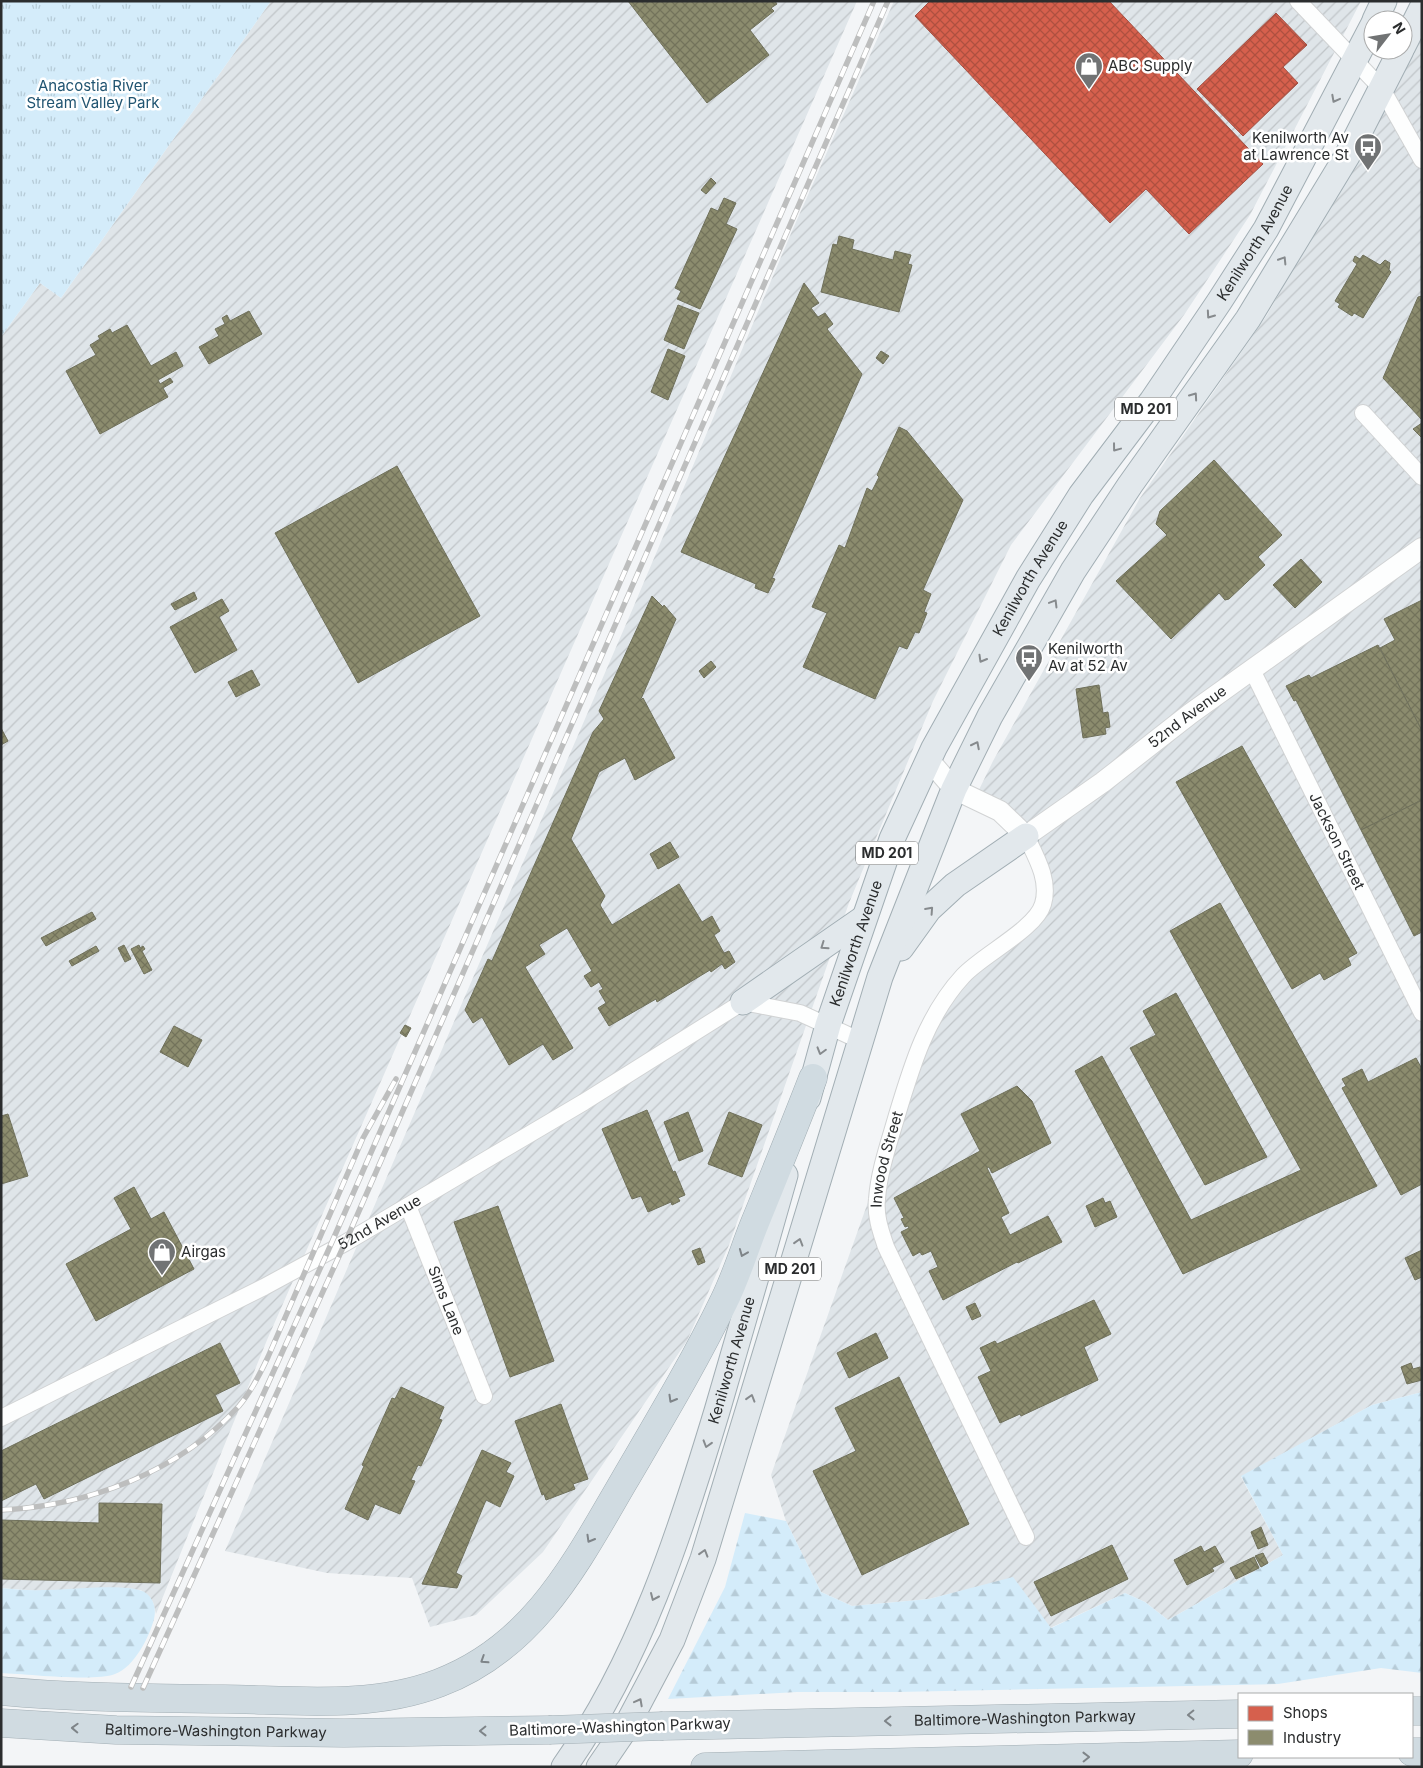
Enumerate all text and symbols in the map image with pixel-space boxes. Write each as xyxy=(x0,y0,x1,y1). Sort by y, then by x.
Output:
north arrow xyxy=(1363,10,1413,60)
text: N xyxy=(1390,19,1410,37)
shop icon: ABC Supply xyxy=(1074,51,1104,90)
place label: ABC Supply xyxy=(1108,56,1193,75)
park label: Anacostia River Stream Valley Park xyxy=(26,76,160,112)
one-way arrow xyxy=(1331,94,1341,103)
place label: Kenilworth Av at Lawrence St xyxy=(1243,128,1350,164)
bus stop icon: Kenilworth Av at Lawrence St xyxy=(1353,132,1383,171)
street label: Kenilworth Avenue xyxy=(1212,181,1297,304)
one-way arrow xyxy=(1277,257,1287,266)
one-way arrow xyxy=(1207,310,1216,319)
one-way arrow xyxy=(1188,392,1197,401)
road number: MD 201 xyxy=(1115,398,1177,420)
one-way arrow xyxy=(1113,442,1122,452)
street label: Kenilworth Avenue xyxy=(988,516,1072,639)
one-way arrow xyxy=(1048,599,1058,608)
place label: Kenilworth Av at 52 Av xyxy=(1048,639,1128,675)
bus stop icon: Kenilworth Av at 52 Av xyxy=(1014,643,1044,682)
one-way arrow xyxy=(978,653,988,662)
street label: 52nd Avenue xyxy=(1144,681,1230,752)
one-way arrow xyxy=(970,741,980,750)
street label: Jackson Street xyxy=(1305,789,1369,893)
road number: MD 201 xyxy=(856,841,918,864)
street label: Kenilworth Avenue xyxy=(825,878,886,1009)
one-way arrow xyxy=(924,906,933,915)
one-way arrow xyxy=(820,940,830,949)
one-way arrow xyxy=(816,1047,826,1055)
street label: Inwood Street xyxy=(867,1109,907,1208)
street label: 52nd Avenue xyxy=(334,1190,424,1254)
shop icon: Airgas xyxy=(147,1237,177,1276)
one-way arrow xyxy=(793,1239,803,1247)
place label: Airgas xyxy=(181,1242,226,1261)
one-way arrow xyxy=(739,1248,749,1257)
road number: MD 201 xyxy=(759,1258,821,1280)
street label: Sims Lane xyxy=(424,1263,469,1338)
street label: Kenilworth Avenue xyxy=(704,1294,759,1426)
one-way arrow xyxy=(669,1394,679,1403)
one-way arrow xyxy=(745,1394,755,1402)
one-way arrow xyxy=(703,1440,713,1448)
one-way arrow xyxy=(586,1534,596,1543)
one-way arrow xyxy=(699,1549,709,1558)
one-way arrow xyxy=(649,1592,660,1601)
one-way arrow xyxy=(481,1654,490,1663)
legend xyxy=(1238,1693,1413,1758)
one-way arrow xyxy=(633,1698,643,1707)
text: Shops xyxy=(1283,1703,1328,1722)
street label: Baltimore-Washington Parkway xyxy=(914,1706,1137,1730)
one-way arrow xyxy=(1186,1710,1194,1720)
street label: Baltimore-Washington Parkway xyxy=(509,1713,732,1740)
one-way arrow xyxy=(884,1716,892,1726)
street label: Baltimore-Washington Parkway xyxy=(104,1719,327,1742)
one-way arrow xyxy=(71,1723,79,1733)
one-way arrow xyxy=(478,1726,486,1736)
text: Industry xyxy=(1283,1728,1342,1747)
one-way arrow xyxy=(1082,1752,1090,1763)

